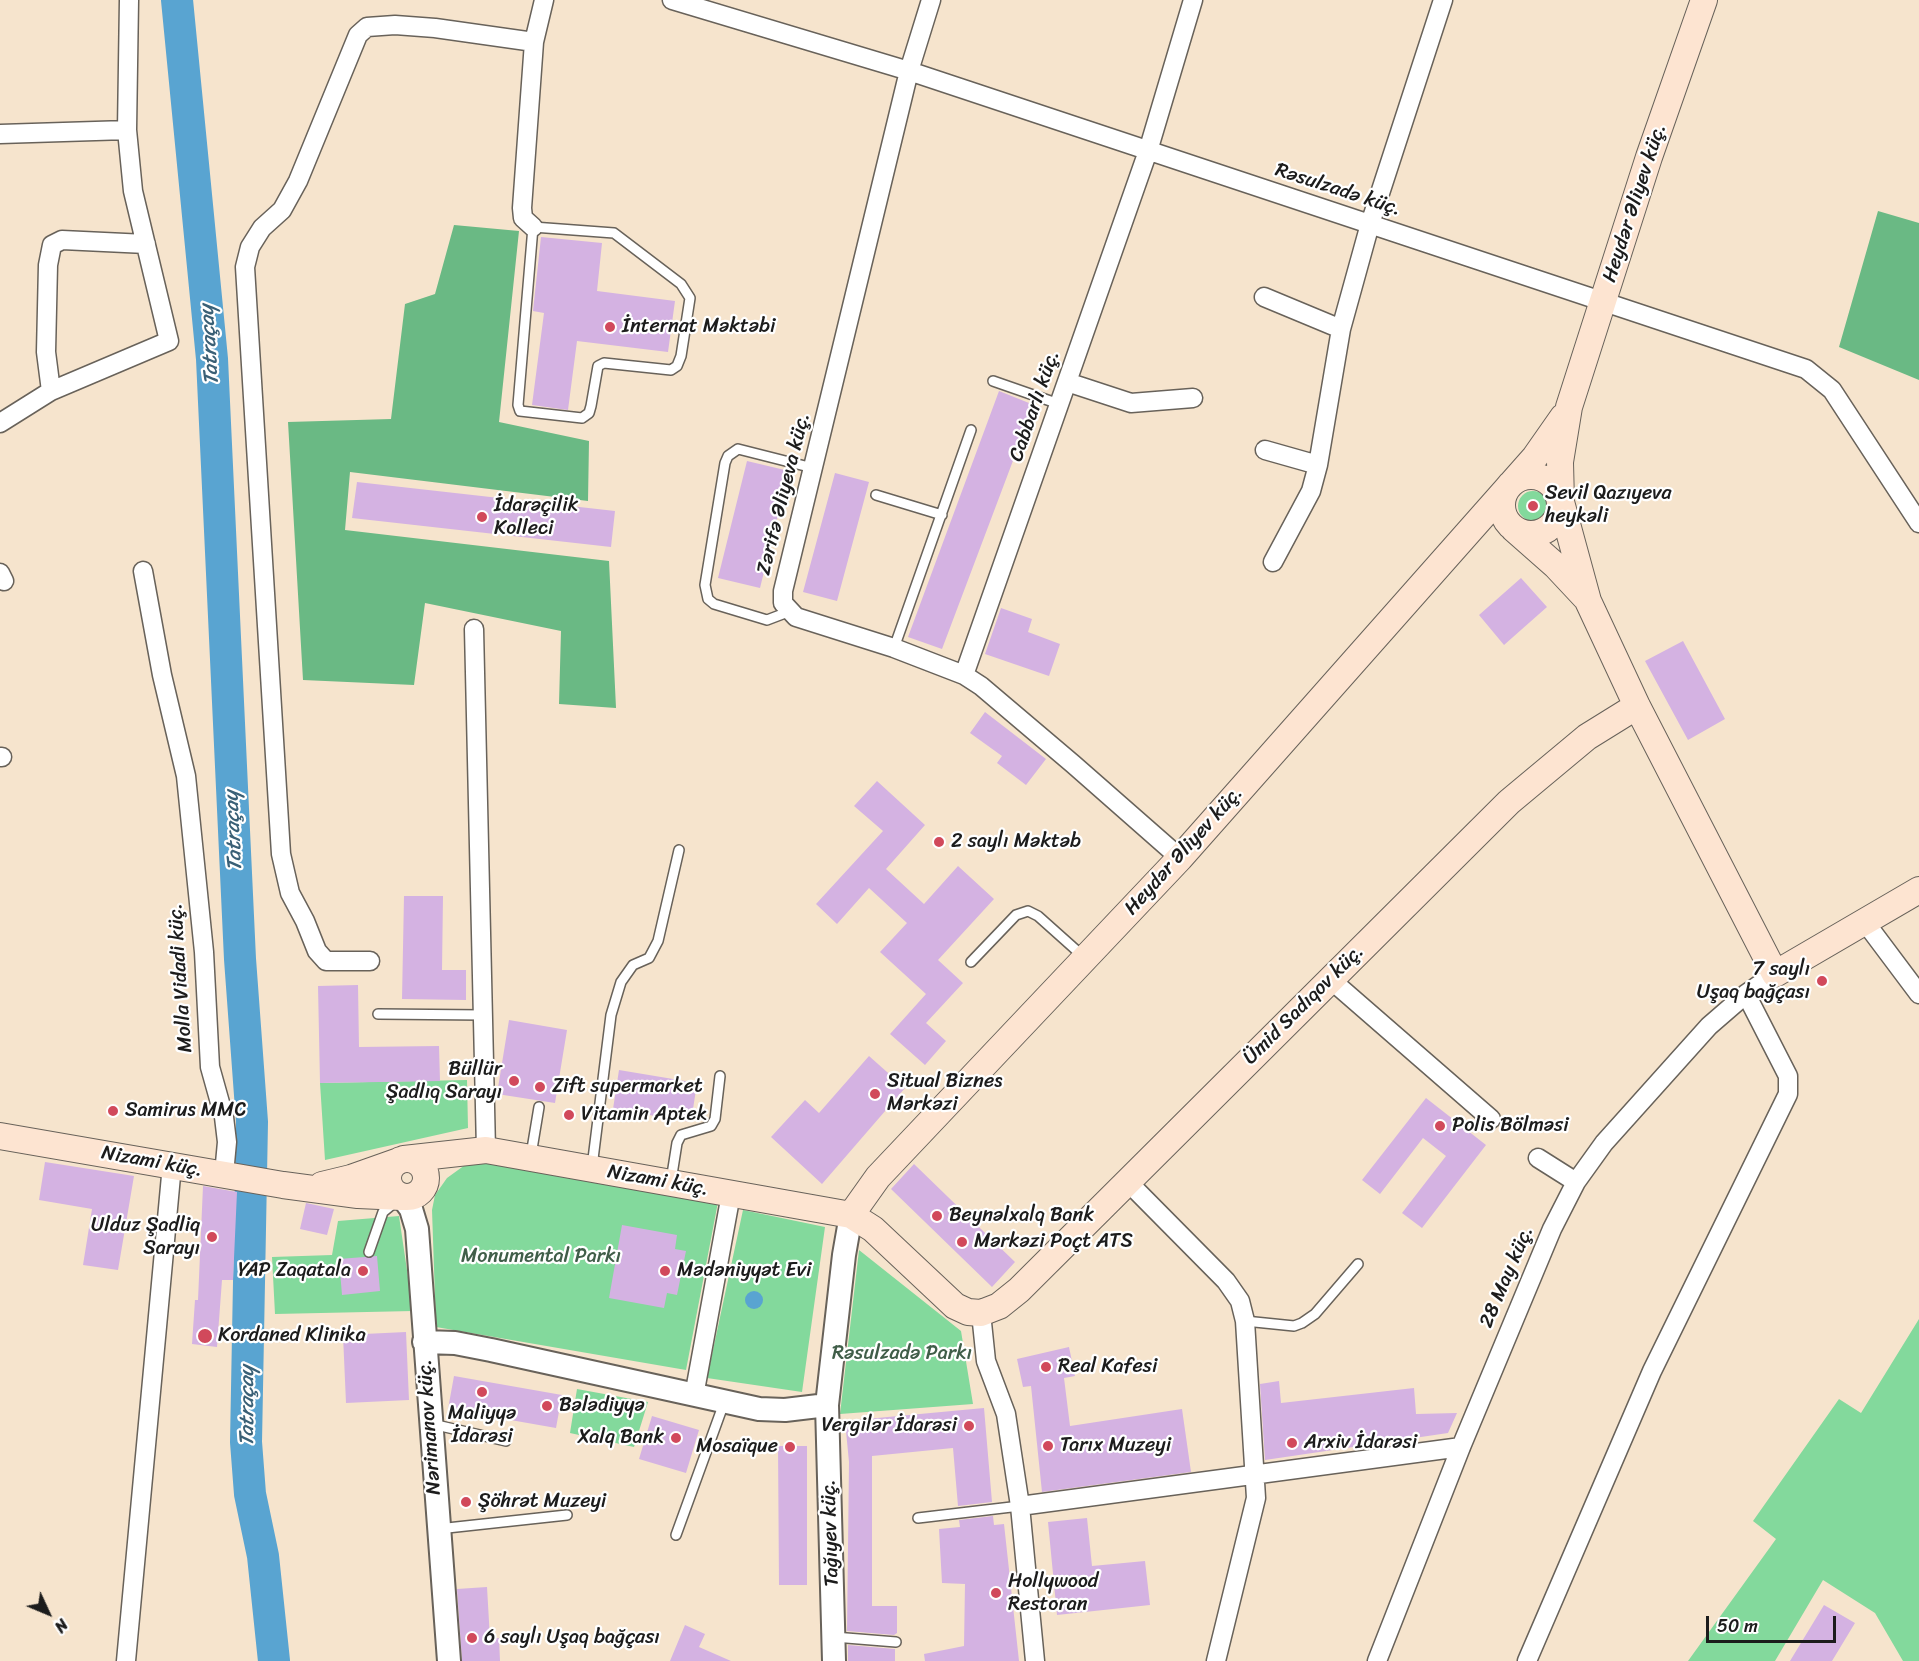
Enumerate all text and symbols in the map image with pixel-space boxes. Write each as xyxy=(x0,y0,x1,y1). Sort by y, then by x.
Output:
street label: Heydər Əliyev küç. xyxy=(1598,121,1672,285)
street label: Rəsulzadə küç. xyxy=(1272,158,1404,222)
water label: Tatraçay xyxy=(195,304,225,386)
place label: İnternat Məktəbi xyxy=(622,315,775,339)
marker: İnternat Məktəbi xyxy=(603,320,617,334)
street label: Cabbarlı küç. xyxy=(1005,347,1065,465)
street label: Zərifə Əliyeva küç. xyxy=(752,410,816,578)
place label: Sevil Qazıyeva heykəli xyxy=(1545,482,1672,529)
place label: İdarəçilik Kolleci xyxy=(494,494,578,541)
marker: Sevil Qazıyeva heykəli xyxy=(1526,499,1540,513)
marker: İdarəçilik Kolleci xyxy=(475,510,489,524)
street label: Heydər Əliyev küç. xyxy=(1120,782,1248,920)
water label: Tatraçay xyxy=(219,790,249,872)
place label: 2 saylı Məktəb xyxy=(951,830,1081,854)
marker: 2 saylı Məktəb xyxy=(932,835,946,849)
street label: Molla Vidadi küç. xyxy=(164,902,198,1054)
street label: Ümid Sadıqov küç. xyxy=(1239,940,1369,1070)
place label: 7 saylı Uşaq bağçası xyxy=(1697,958,1810,1005)
marker: 7 saylı Uşaq bağçası xyxy=(1815,974,1829,988)
place label: Büllür Şadlıq Sarayı xyxy=(386,1058,502,1105)
place label: Situal Biznes Mərkəzi xyxy=(887,1070,1002,1117)
marker: Büllür Şadlıq Sarayı xyxy=(507,1074,521,1088)
place label: Zift supermarket xyxy=(552,1075,703,1099)
marker: Zift supermarket xyxy=(533,1080,547,1094)
marker: Situal Biznes Mərkəzi xyxy=(868,1087,882,1101)
place label: Samirus MMC xyxy=(125,1099,246,1123)
place label: Vitamin Aptek xyxy=(581,1103,707,1127)
marker: Samirus MMC xyxy=(106,1104,120,1118)
marker: Vitamin Aptek xyxy=(562,1108,576,1122)
place label: Polis Bölməsi xyxy=(1452,1114,1569,1138)
marker: Polis Bölməsi xyxy=(1433,1119,1447,1133)
street label: Nizami küç. xyxy=(100,1141,204,1183)
street label: Nizami küç. xyxy=(606,1160,710,1202)
place label: Beynəlxalq Bank xyxy=(949,1204,1094,1228)
marker: Beynəlxalq Bank xyxy=(930,1209,944,1223)
place label: Ulduz Şadliq Sarayı xyxy=(91,1214,200,1261)
street label: 28 May küç. xyxy=(1475,1223,1539,1331)
marker: Ulduz Şadliq Sarayı xyxy=(205,1230,219,1244)
place label: Mərkəzi Poçt ATS xyxy=(974,1230,1133,1254)
marker: Mərkəzi Poçt ATS xyxy=(955,1235,969,1249)
park label: Monumental Parkı xyxy=(461,1245,621,1269)
place label: YAP Zaqatala xyxy=(238,1259,351,1283)
place label: Mədəniyyət Evi xyxy=(677,1259,811,1283)
marker: YAP Zaqatala xyxy=(356,1264,370,1278)
marker: Mədəniyyət Evi xyxy=(658,1264,672,1278)
place label: Kordaned Klinika xyxy=(218,1324,366,1348)
marker: Kordaned Klinika xyxy=(196,1327,214,1345)
park label: Rəsulzadə Parkı xyxy=(832,1342,972,1366)
place label: Real Kafesi xyxy=(1058,1355,1157,1379)
street label: Nərimanov küç. xyxy=(413,1358,447,1496)
marker: Real Kafesi xyxy=(1039,1360,1053,1374)
water label: Tatraçay xyxy=(235,1366,261,1446)
marker: Maliyyə İdarəsi xyxy=(475,1385,489,1399)
place label: Bələdiyyə xyxy=(559,1394,645,1418)
marker: Bələdiyyə xyxy=(540,1399,554,1413)
place label: Maliyyə İdarəsi xyxy=(448,1402,516,1449)
place label: Vergilər İdarəsi xyxy=(822,1414,957,1438)
marker: Vergilər İdarəsi xyxy=(962,1419,976,1433)
place label: Xalq Bank xyxy=(578,1426,664,1450)
marker: Xalq Bank xyxy=(669,1431,683,1445)
place label: Arxiv İdarəsi xyxy=(1304,1431,1417,1455)
place label: Tarıx Muzeyi xyxy=(1060,1434,1171,1458)
place label: Mosaïque xyxy=(696,1435,778,1459)
marker: Arxiv İdarəsi xyxy=(1285,1436,1299,1450)
marker: Tarıx Muzeyi xyxy=(1041,1439,1055,1453)
marker: Mosaïque xyxy=(783,1440,797,1454)
street label: Tağıyev küç. xyxy=(817,1479,845,1587)
place label: Şöhrət Muzeyi xyxy=(478,1490,606,1514)
marker: Şöhrət Muzeyi xyxy=(459,1495,473,1509)
place label: Hollywood Restoran xyxy=(1008,1570,1098,1617)
north arrow xyxy=(18,1583,78,1643)
marker: Hollywood Restoran xyxy=(989,1586,1003,1600)
scale bar xyxy=(1709,1604,1840,1642)
text: 50 m xyxy=(1717,1610,1758,1642)
text: N xyxy=(47,1612,76,1640)
place label: 6 saylı Uşaq bağçası xyxy=(484,1626,660,1650)
marker: 6 saylı Uşaq bağçası xyxy=(465,1631,479,1645)

